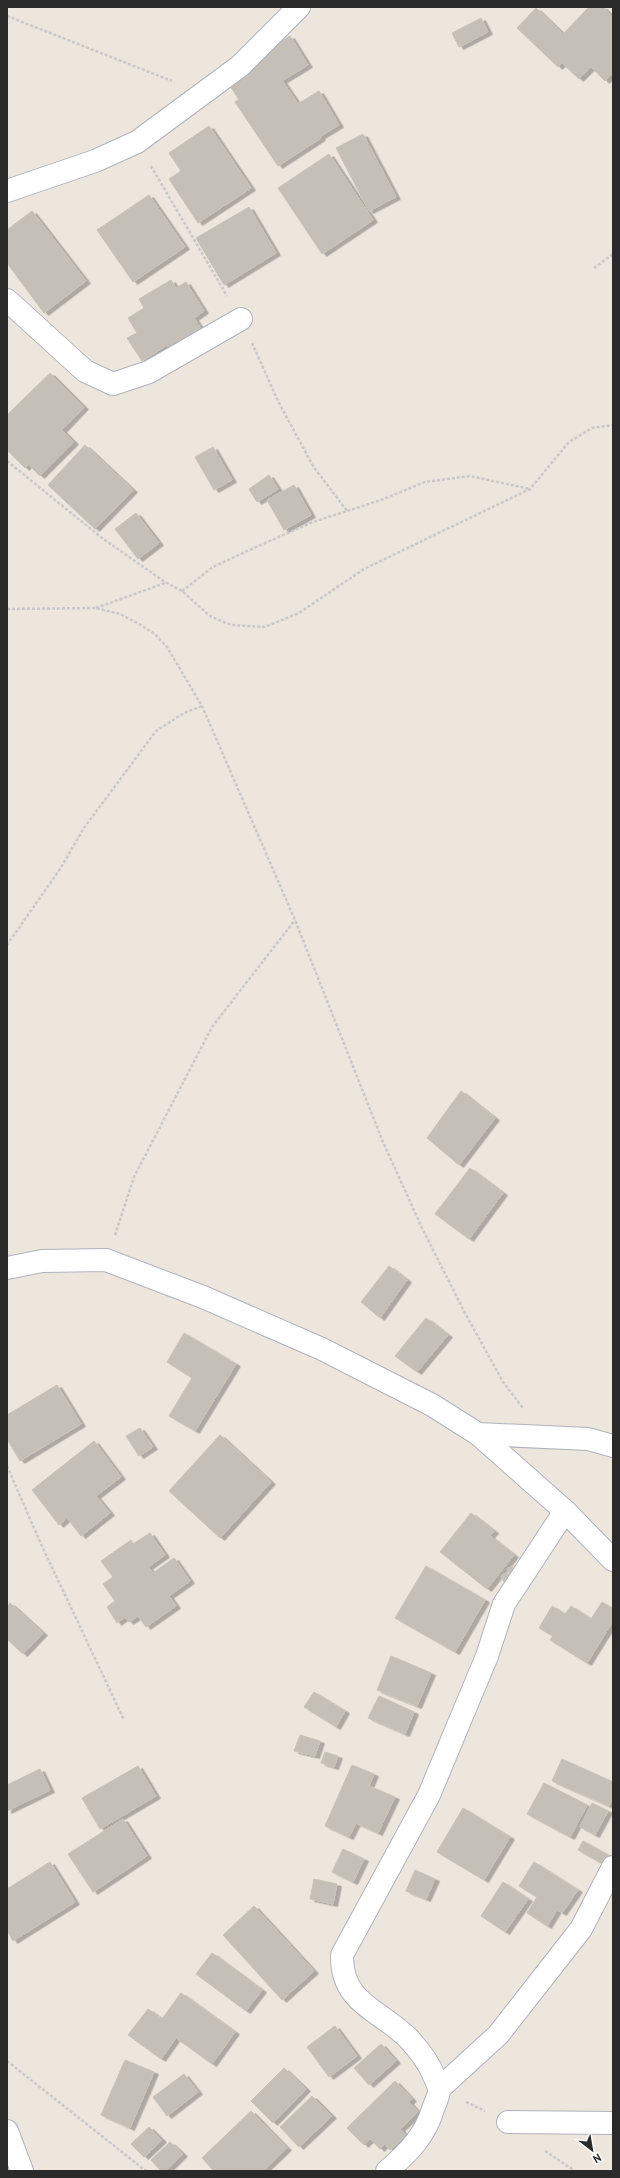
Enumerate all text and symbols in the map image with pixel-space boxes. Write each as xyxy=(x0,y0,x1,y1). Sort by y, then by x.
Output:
north arrow xyxy=(572,2130,612,2170)
text: N xyxy=(590,2151,604,2166)

